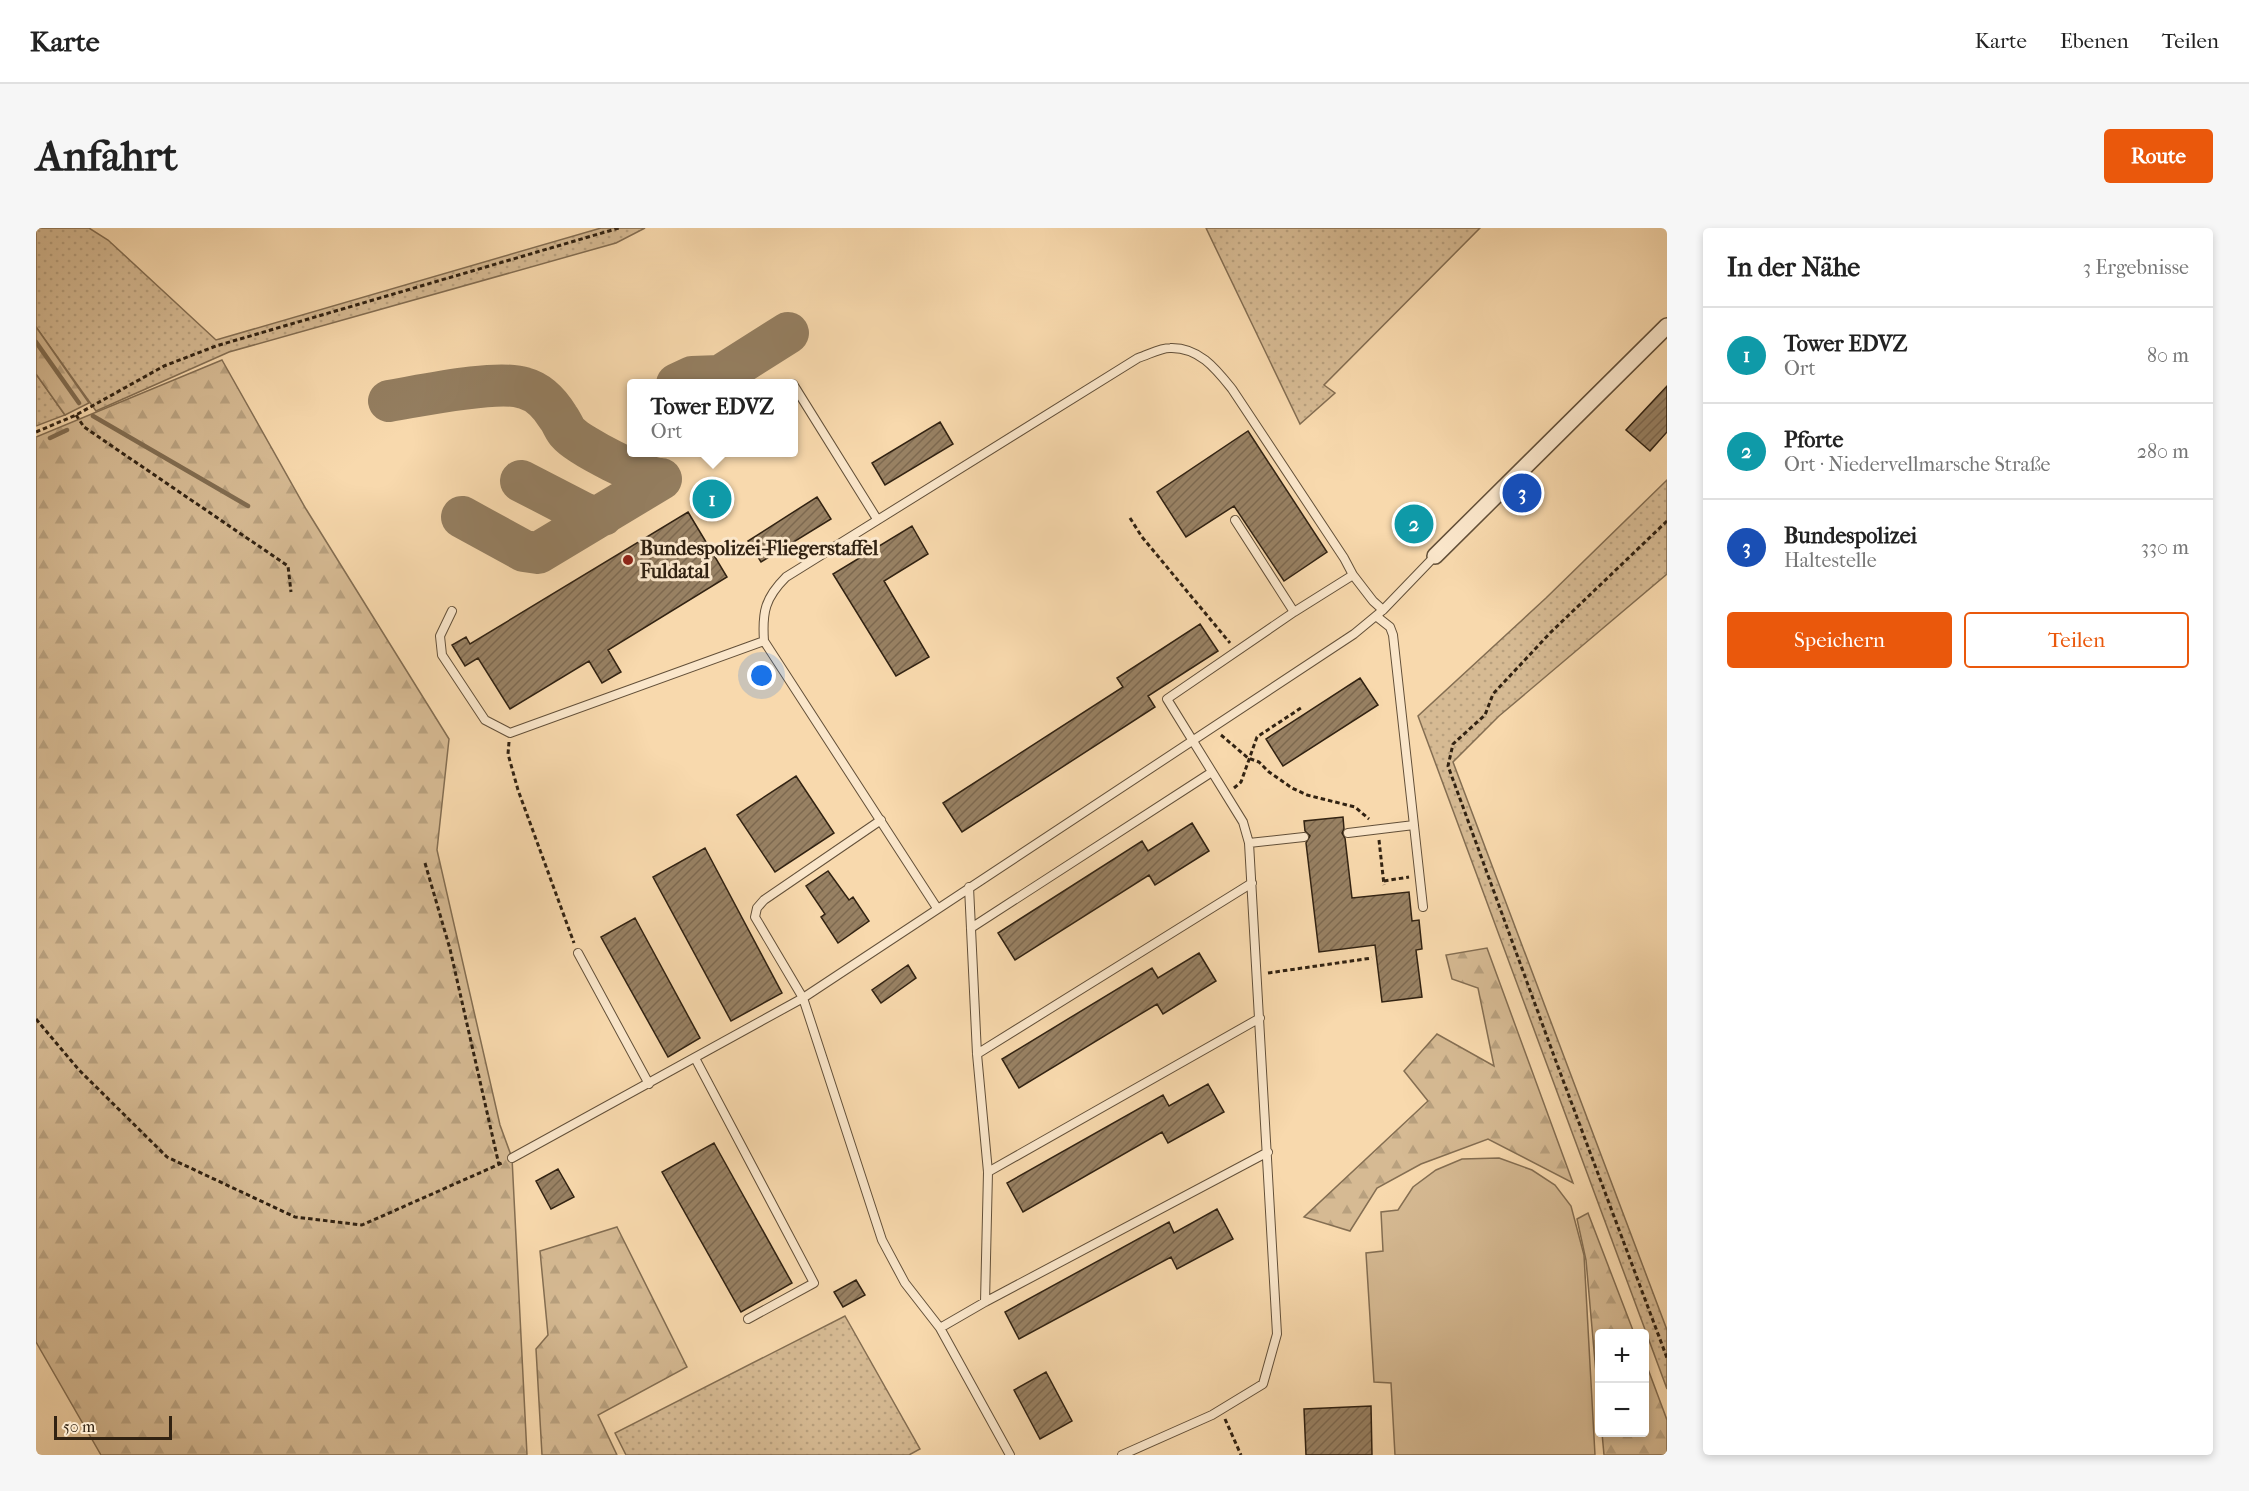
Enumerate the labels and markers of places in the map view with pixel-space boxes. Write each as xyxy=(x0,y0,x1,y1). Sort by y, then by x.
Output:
pin: 3 xyxy=(1502,470,1542,516)
pin: 1 xyxy=(692,476,732,522)
pin: 2 xyxy=(1394,502,1434,546)
place label: Bundespolizei-Fliegerstaffel Fuldatal xyxy=(639,537,879,583)
marker: Bundespolizei-Fliegerstaffel Fuldatal xyxy=(621,553,635,567)

